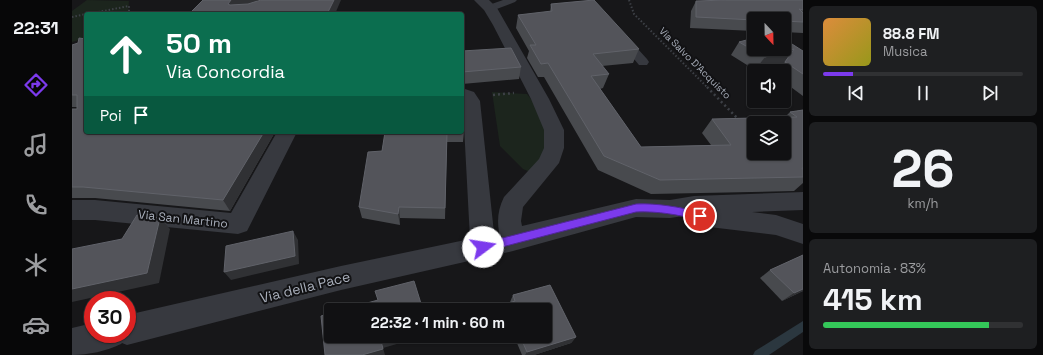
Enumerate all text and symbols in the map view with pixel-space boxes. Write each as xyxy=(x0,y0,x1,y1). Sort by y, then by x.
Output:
north arrow xyxy=(747,12,791,56)
map controls xyxy=(747,12,791,160)
text: 22:31 xyxy=(13,16,59,39)
street label: Via Salvo D'Acquisto xyxy=(656,24,734,102)
text: 88.8 FM xyxy=(883,24,940,43)
text: 50 m xyxy=(166,25,232,61)
icon: ahead xyxy=(100,28,152,80)
text: Musica xyxy=(883,43,928,60)
text: Via Concordia xyxy=(166,60,285,83)
button: sound xyxy=(747,64,791,108)
icon: directions xyxy=(22,71,50,99)
icon: previous xyxy=(845,82,867,104)
icon: pause xyxy=(912,82,934,104)
icon: next xyxy=(979,82,1001,104)
icon: arrive xyxy=(130,104,152,126)
text: Poi xyxy=(100,106,122,125)
button: layers xyxy=(747,116,791,160)
icon: music xyxy=(22,131,50,159)
text: 26 xyxy=(891,136,955,202)
icon: phone xyxy=(22,191,50,219)
text: km/h xyxy=(908,195,938,212)
pin xyxy=(683,199,717,233)
icon: arrive xyxy=(689,205,711,227)
street label: Via San Martino xyxy=(137,206,229,232)
position arrow xyxy=(462,226,504,268)
icon: climate xyxy=(22,251,50,279)
text: Autonomia · 83% xyxy=(823,260,926,277)
street label: Via della Pace xyxy=(258,267,352,307)
text: 415 km xyxy=(823,280,923,319)
speed limit sign: 30 xyxy=(84,291,136,343)
icon: car xyxy=(22,311,50,339)
text: 22:32 · 1 min · 60 m xyxy=(371,313,505,332)

